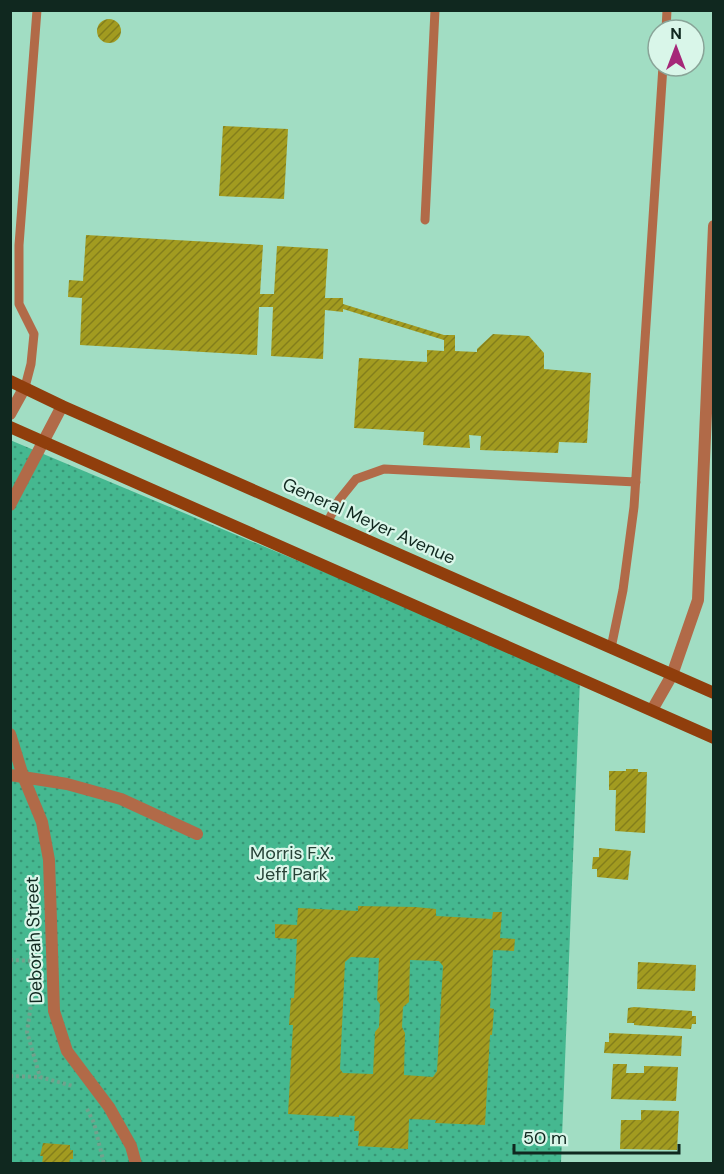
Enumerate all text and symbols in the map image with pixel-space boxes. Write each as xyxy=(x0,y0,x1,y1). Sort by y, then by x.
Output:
north arrow xyxy=(646,18,706,78)
text: N xyxy=(670,23,682,44)
street label: General Meyer Avenue xyxy=(279,472,459,570)
park label: Morris F.X. Jeff Park xyxy=(250,841,334,886)
street label: Deborah Street xyxy=(20,876,48,1004)
scale bar xyxy=(514,1117,679,1155)
text: 50 m xyxy=(523,1126,567,1150)

